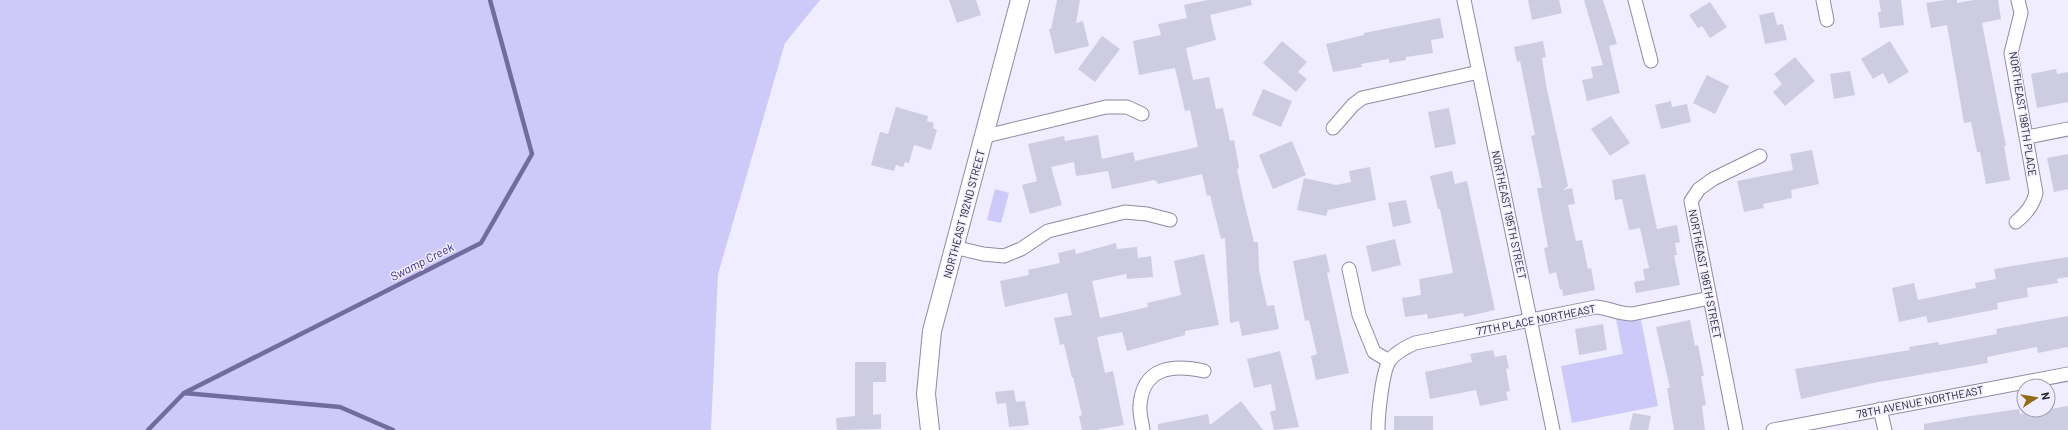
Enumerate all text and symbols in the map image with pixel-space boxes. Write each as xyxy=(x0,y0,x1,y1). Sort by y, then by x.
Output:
street label: NORTHEAST 198TH PLACE xyxy=(2007,51,2040,178)
street label: NORTHEAST 192ND STREET xyxy=(940,148,987,280)
street label: NORTHEAST 195TH STREET xyxy=(1489,149,1530,281)
street label: NORTHEAST 196TH STREET xyxy=(1687,208,1724,340)
water label: Swamp Creek xyxy=(388,239,456,283)
street label: 77TH PLACE NORTHEAST xyxy=(1475,302,1597,337)
north arrow xyxy=(2016,378,2056,418)
street label: 78TH AVENUE NORTHEAST xyxy=(1855,383,1984,420)
text: N xyxy=(2039,391,2053,401)

